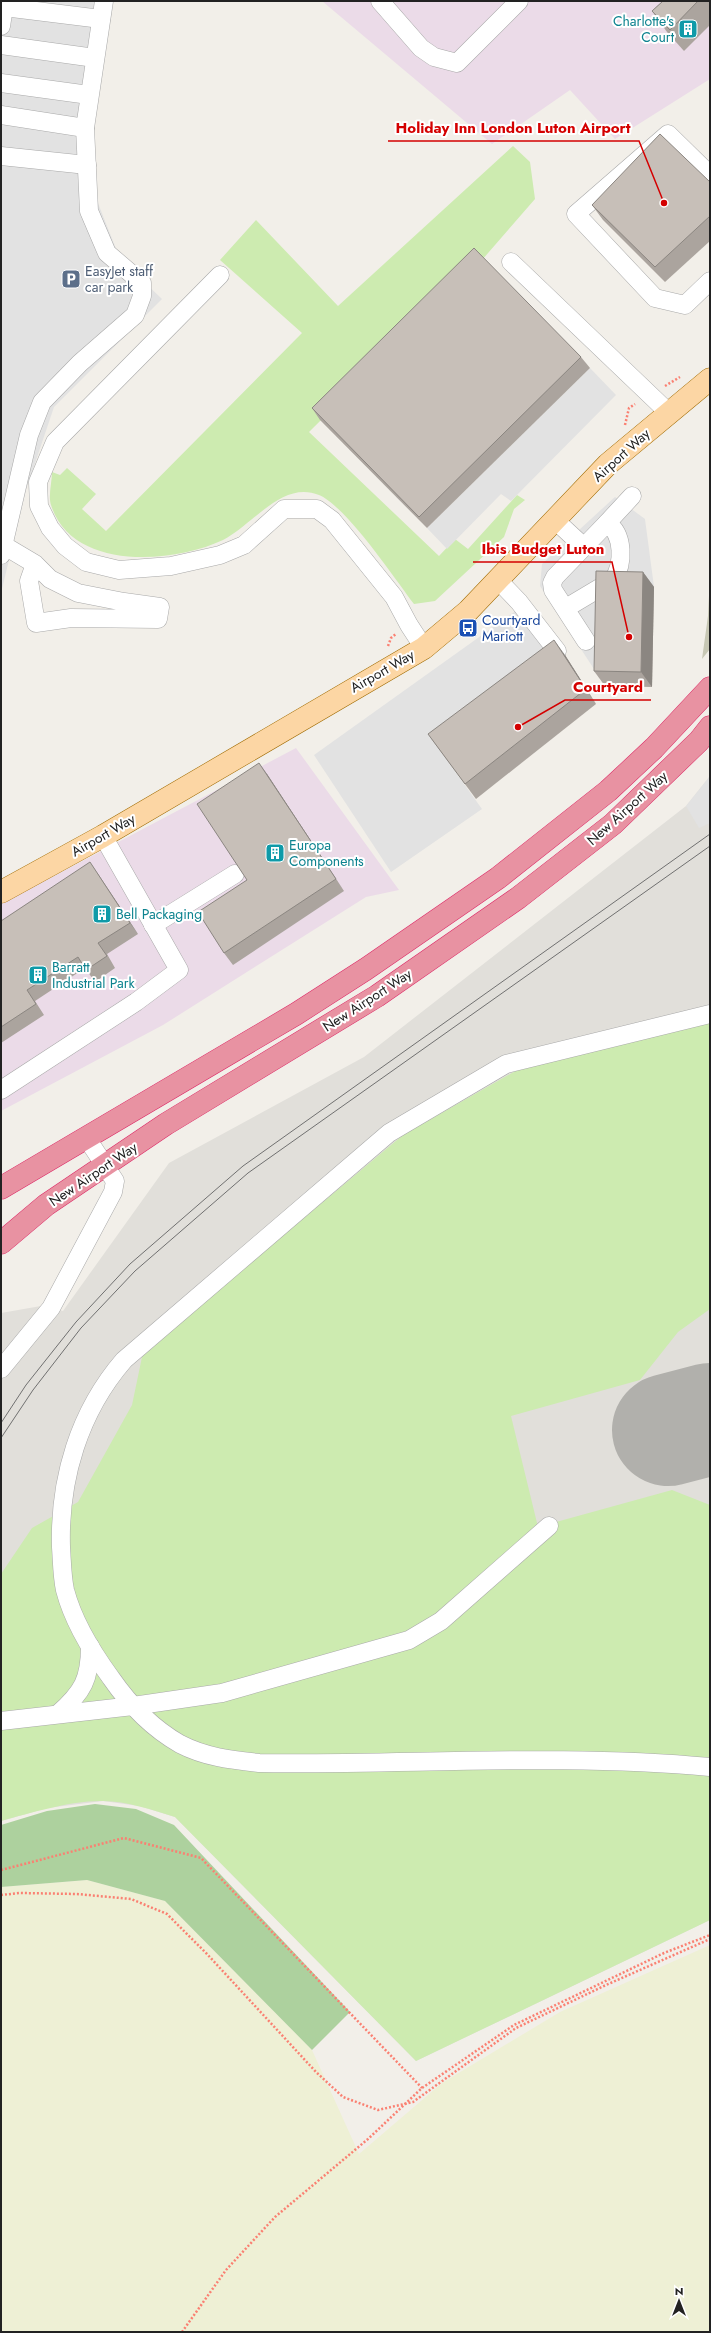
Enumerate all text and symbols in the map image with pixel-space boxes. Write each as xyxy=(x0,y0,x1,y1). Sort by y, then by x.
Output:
place label: Charlotte's Court xyxy=(613,11,675,47)
building icon: Charlotte's Court xyxy=(677,18,699,40)
callout: Holiday Inn London Luton Airport xyxy=(388,114,639,141)
text: Holiday Inn London Luton Airport xyxy=(396,117,631,139)
place label: EasyJet staff car park xyxy=(85,261,154,297)
parking icon: EasyJet staff car park xyxy=(60,268,82,290)
street label: Airport Way xyxy=(588,423,655,486)
callout: Ibis Budget Luton xyxy=(473,535,612,562)
text: Ibis Budget Luton xyxy=(482,538,604,560)
place label: Courtyard Mariott xyxy=(482,610,540,646)
bus stop icon: Courtyard Mariott xyxy=(457,617,479,639)
street label: Airport Way xyxy=(346,644,418,697)
callout: Courtyard xyxy=(565,673,651,700)
text: Courtyard xyxy=(573,676,643,698)
street label: New Airport Way xyxy=(582,766,672,850)
street label: Airport Way xyxy=(67,808,139,861)
place label: Europa Components xyxy=(289,835,364,871)
building icon: Europa Components xyxy=(264,842,286,864)
building icon: Bell Packaging xyxy=(91,903,113,925)
place label: Bell Packaging xyxy=(116,904,202,924)
place label: Barratt Industrial Park xyxy=(52,957,135,993)
street label: New Airport Way xyxy=(319,963,416,1036)
building icon: Barratt Industrial Park xyxy=(27,964,49,986)
street label: New Airport Way xyxy=(45,1137,142,1211)
north arrow xyxy=(659,2281,699,2321)
text: N xyxy=(675,2283,683,2299)

